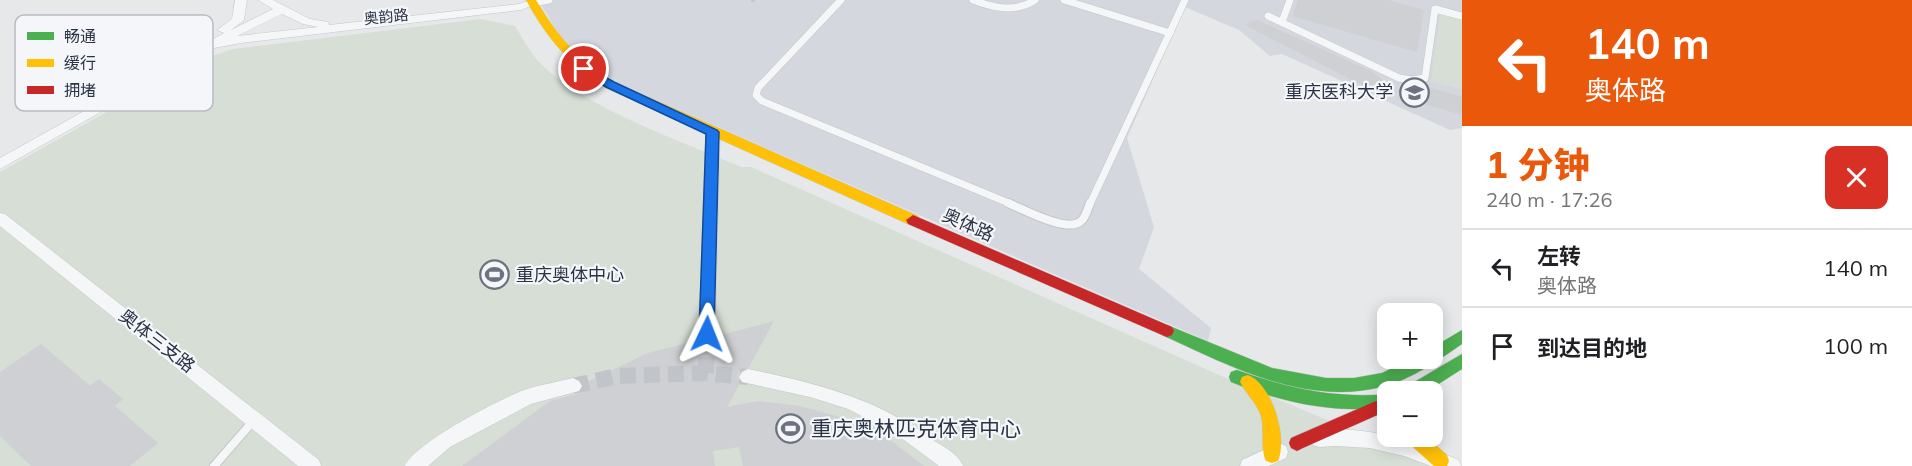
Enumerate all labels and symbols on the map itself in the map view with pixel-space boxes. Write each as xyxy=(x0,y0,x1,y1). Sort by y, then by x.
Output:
street label: 奥韵路 xyxy=(363,5,409,28)
legend xyxy=(15,15,213,111)
text: 畅通 xyxy=(64,26,96,46)
pin xyxy=(558,43,609,94)
text: 缓行 xyxy=(64,53,96,73)
school or university icon: 重庆医科大学 xyxy=(1398,76,1430,108)
text: 拥堵 xyxy=(64,80,96,100)
place label: 重庆医科大学 xyxy=(1285,80,1393,103)
street label: 奥体路 xyxy=(939,203,998,246)
sports icon: 重庆奥体中心 xyxy=(479,259,511,291)
place label: 重庆奥体中心 xyxy=(516,263,624,286)
position arrow xyxy=(675,302,739,366)
street label: 奥体三支路 xyxy=(115,304,200,377)
sports icon: 重庆奥林匹克体育中心 xyxy=(774,413,806,445)
place label: 重庆奥林匹克体育中心 xyxy=(811,415,1021,441)

